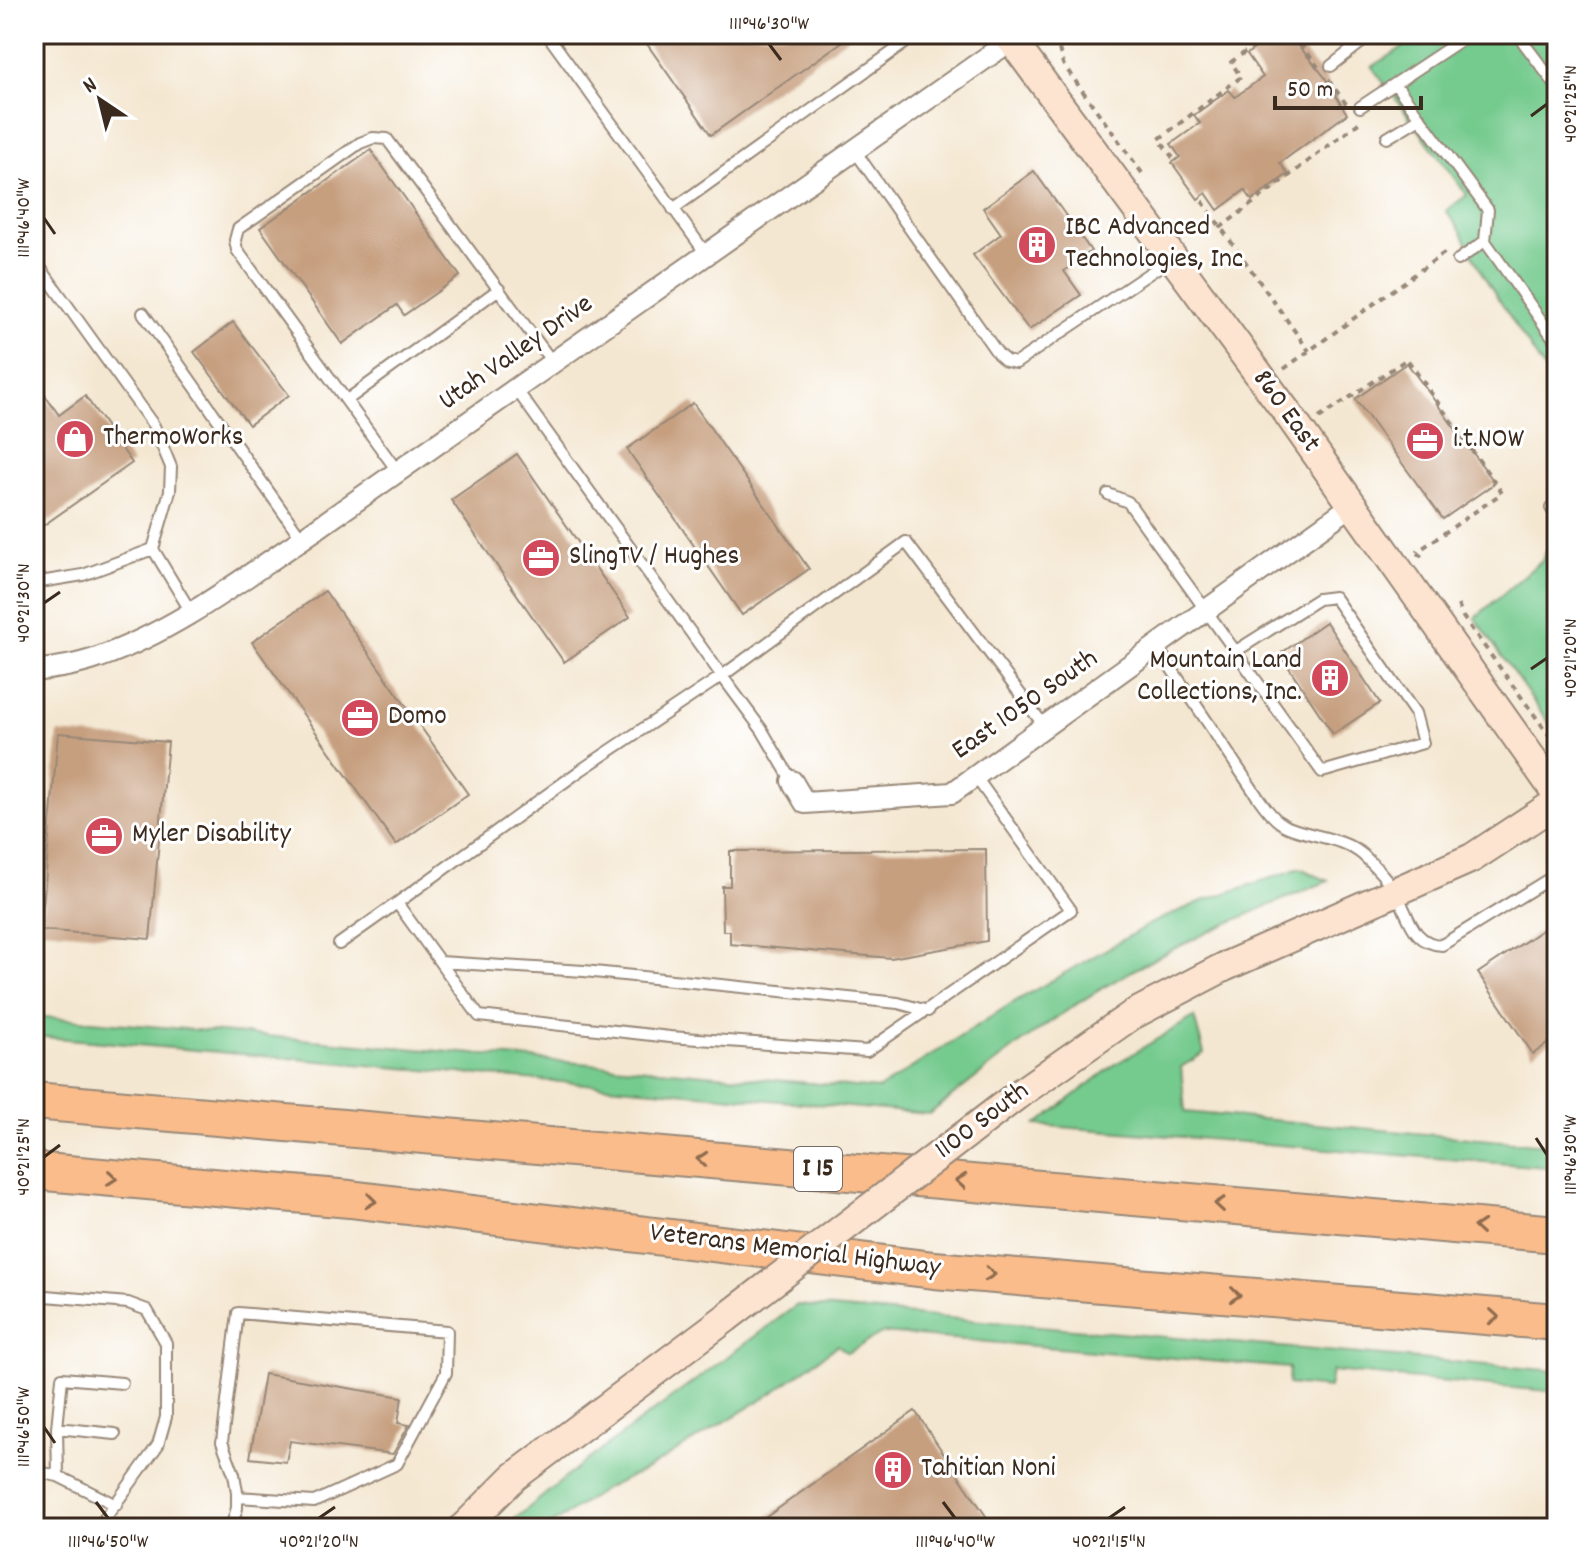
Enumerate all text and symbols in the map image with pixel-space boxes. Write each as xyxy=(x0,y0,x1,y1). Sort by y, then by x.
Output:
text: 111°46'30"W xyxy=(729,11,810,39)
north arrow xyxy=(60,60,140,140)
scale bar xyxy=(1275,60,1421,110)
text: 40°21'25"N xyxy=(1558,65,1586,143)
text: N xyxy=(77,71,104,102)
text: 50 m xyxy=(1287,74,1333,108)
text: 111°46'40"W xyxy=(11,178,39,258)
place label: IBC Advanced Technologies, Inc xyxy=(1065,209,1243,281)
building icon: IBC Advanced Technologies, Inc xyxy=(1016,224,1058,266)
street label: Utah Valley Drive xyxy=(432,286,602,422)
street label: 860 East xyxy=(1241,362,1329,462)
shop icon: ThermoWorks xyxy=(54,418,96,460)
place label: ThermoWorks xyxy=(103,419,244,459)
office icon: i.t.NOW xyxy=(1404,420,1446,462)
place label: i.t.NOW xyxy=(1453,421,1525,461)
office icon: SlingTV / Hughes xyxy=(520,537,562,579)
place label: SlingTV / Hughes xyxy=(569,538,739,578)
text: 40°21'30"N xyxy=(11,563,39,643)
text: 40°21'20"N xyxy=(1558,618,1586,698)
street label: East 1050 South xyxy=(945,641,1107,771)
place label: Mountain Land Collections, Inc. xyxy=(1137,642,1302,714)
building icon: Mountain Land Collections, Inc. xyxy=(1309,657,1351,699)
office icon: Domo xyxy=(339,697,381,739)
place label: Domo xyxy=(388,698,447,738)
office icon: Myler Disability xyxy=(83,815,125,857)
place label: Myler Disability xyxy=(132,816,291,856)
street label: 1100 South xyxy=(927,1073,1039,1171)
text: 111°46'30"W xyxy=(1558,1114,1586,1195)
text: 40°21'25"N xyxy=(11,1118,39,1196)
road number: I 15 xyxy=(794,1147,842,1191)
one-way arrow xyxy=(695,1150,708,1167)
one-way arrow xyxy=(106,1169,119,1186)
one-way arrow xyxy=(954,1173,967,1190)
one-way arrow xyxy=(365,1193,378,1210)
one-way arrow xyxy=(1213,1196,1226,1213)
street label: Veterans Memorial Highway xyxy=(648,1214,943,1290)
one-way arrow xyxy=(1472,1219,1485,1236)
one-way arrow xyxy=(984,1266,997,1283)
one-way arrow xyxy=(1228,1286,1241,1303)
one-way arrow xyxy=(1488,1308,1501,1325)
text: 111°46'50"W xyxy=(11,1386,39,1467)
building icon: Tahitian Noni xyxy=(872,1449,914,1491)
place label: Tahitian Noni xyxy=(921,1450,1056,1490)
text: 111°46'50"W xyxy=(68,1529,149,1557)
text: 40°21'20"N xyxy=(279,1529,359,1557)
text: 111°46'40"W xyxy=(915,1529,995,1557)
text: 40°21'15"N xyxy=(1072,1529,1146,1557)

